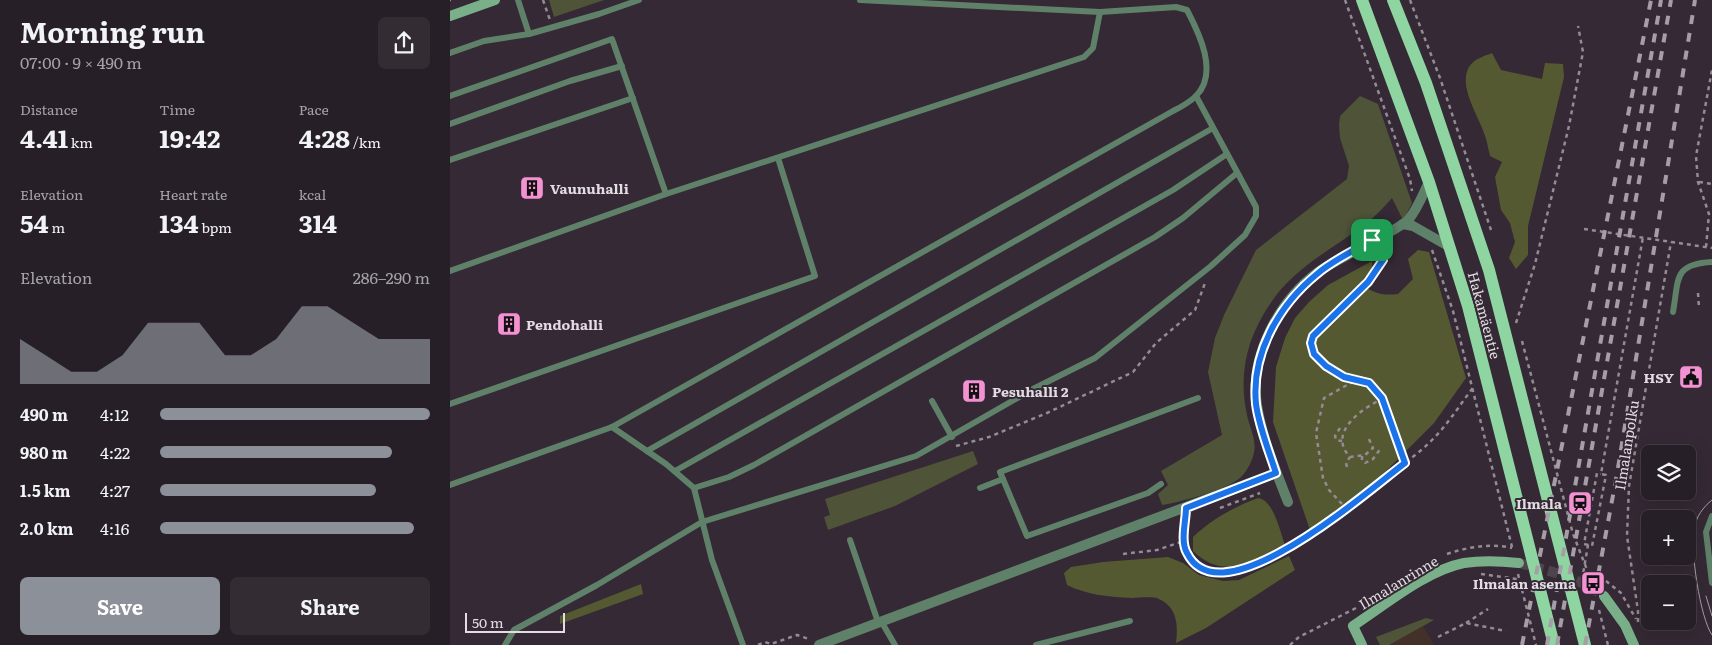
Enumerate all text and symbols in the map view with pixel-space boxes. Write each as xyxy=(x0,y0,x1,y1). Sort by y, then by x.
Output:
text: Morning run xyxy=(20,10,205,52)
button: share xyxy=(378,17,430,69)
text: 07:00 · 9 × 490 m xyxy=(20,50,142,74)
text: Distance xyxy=(20,99,78,119)
text: Time xyxy=(159,99,195,119)
text: Pace xyxy=(299,99,329,119)
text: 4.41 xyxy=(20,119,68,156)
text: 19:42 xyxy=(159,119,220,156)
text: 4:28 xyxy=(299,119,350,156)
text: km xyxy=(68,132,93,152)
text: /km xyxy=(350,132,381,152)
building icon: Vaunuhalli xyxy=(519,175,545,201)
place label: Vaunuhalli xyxy=(550,178,629,198)
text: Elevation xyxy=(20,184,83,204)
text: Heart rate xyxy=(159,184,227,204)
text: kcal xyxy=(299,184,326,204)
text: 54 xyxy=(20,204,49,241)
text: 134 xyxy=(159,204,199,241)
text: 314 xyxy=(299,204,337,241)
text: m xyxy=(49,217,65,237)
text: bpm xyxy=(199,217,232,237)
pin xyxy=(1351,219,1393,261)
icon: arrive xyxy=(1358,226,1386,254)
text: Elevation xyxy=(20,265,92,289)
text: 286–290 m xyxy=(353,265,430,289)
street label: Hakamäentie xyxy=(1464,269,1506,361)
building icon: Pendohalli xyxy=(496,311,522,337)
place label: Pendohalli xyxy=(526,314,603,334)
public building icon: HSY xyxy=(1678,364,1704,390)
place label: HSY xyxy=(1643,367,1675,387)
building icon: Pesuhalli 2 xyxy=(961,378,987,404)
place label: Pesuhalli 2 xyxy=(992,381,1069,401)
street label: Ilmalanpolku xyxy=(1609,398,1643,492)
text: 490 m xyxy=(20,402,68,426)
text: 4:12 xyxy=(100,402,129,426)
text: 980 m xyxy=(20,440,68,464)
text: 4:22 xyxy=(100,440,130,464)
map controls xyxy=(1641,445,1696,630)
button: layers xyxy=(1641,445,1696,500)
text: 1.5 km xyxy=(20,478,70,502)
text: 4:27 xyxy=(100,478,130,502)
station icon: Ilmala xyxy=(1567,490,1593,516)
place label: Ilmala xyxy=(1516,493,1563,513)
button: + xyxy=(1641,510,1696,565)
text: 2.0 km xyxy=(20,516,74,540)
text: 4:16 xyxy=(100,516,129,540)
street label: Ilmalanrinne xyxy=(1354,550,1442,614)
bus stop icon: Ilmalan asema xyxy=(1580,570,1606,596)
place label: Ilmalan asema xyxy=(1473,573,1577,593)
button: − xyxy=(1641,575,1696,630)
button: Save xyxy=(20,577,220,635)
button: Share xyxy=(230,577,430,635)
scale bar xyxy=(465,610,565,633)
text: 50 m xyxy=(472,612,504,632)

